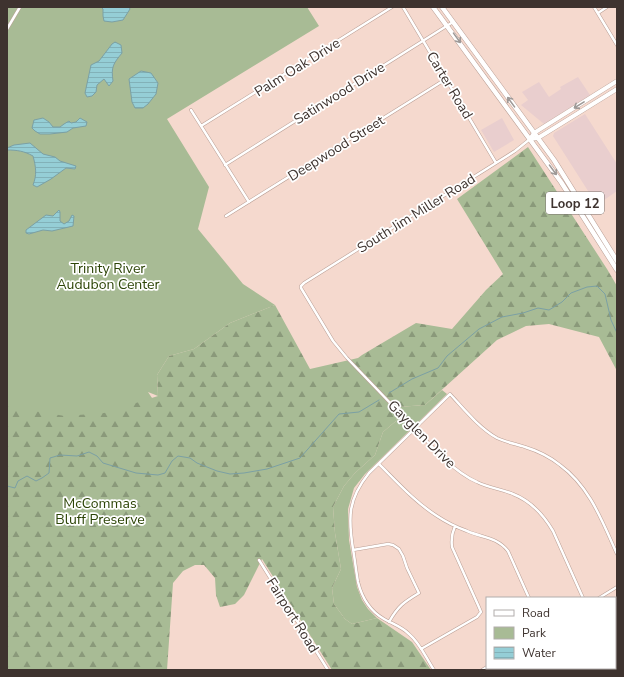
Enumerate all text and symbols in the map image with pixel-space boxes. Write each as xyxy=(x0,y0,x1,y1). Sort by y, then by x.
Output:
street label: Palm Oak Drive xyxy=(251,33,344,101)
one-way arrow xyxy=(452,33,461,44)
street label: Carter Road xyxy=(422,48,477,122)
street label: Satinwood Drive xyxy=(290,58,389,129)
one-way arrow xyxy=(507,96,515,107)
one-way arrow xyxy=(573,101,585,109)
street label: Deepwood Street xyxy=(284,111,388,186)
one-way arrow xyxy=(549,165,557,176)
street label: South Jim Miller Road xyxy=(354,169,479,258)
road number: Loop 12 xyxy=(546,192,604,214)
park label: Trinity River Audubon Center xyxy=(56,259,160,294)
street label: Gayglen Drive xyxy=(383,396,460,473)
park label: McCommas Bluff Preserve xyxy=(55,494,145,529)
street label: Fairport Road xyxy=(262,574,323,657)
legend xyxy=(486,597,616,669)
text: Road xyxy=(522,605,550,621)
text: Park xyxy=(522,625,547,641)
text: Water xyxy=(522,645,556,661)

